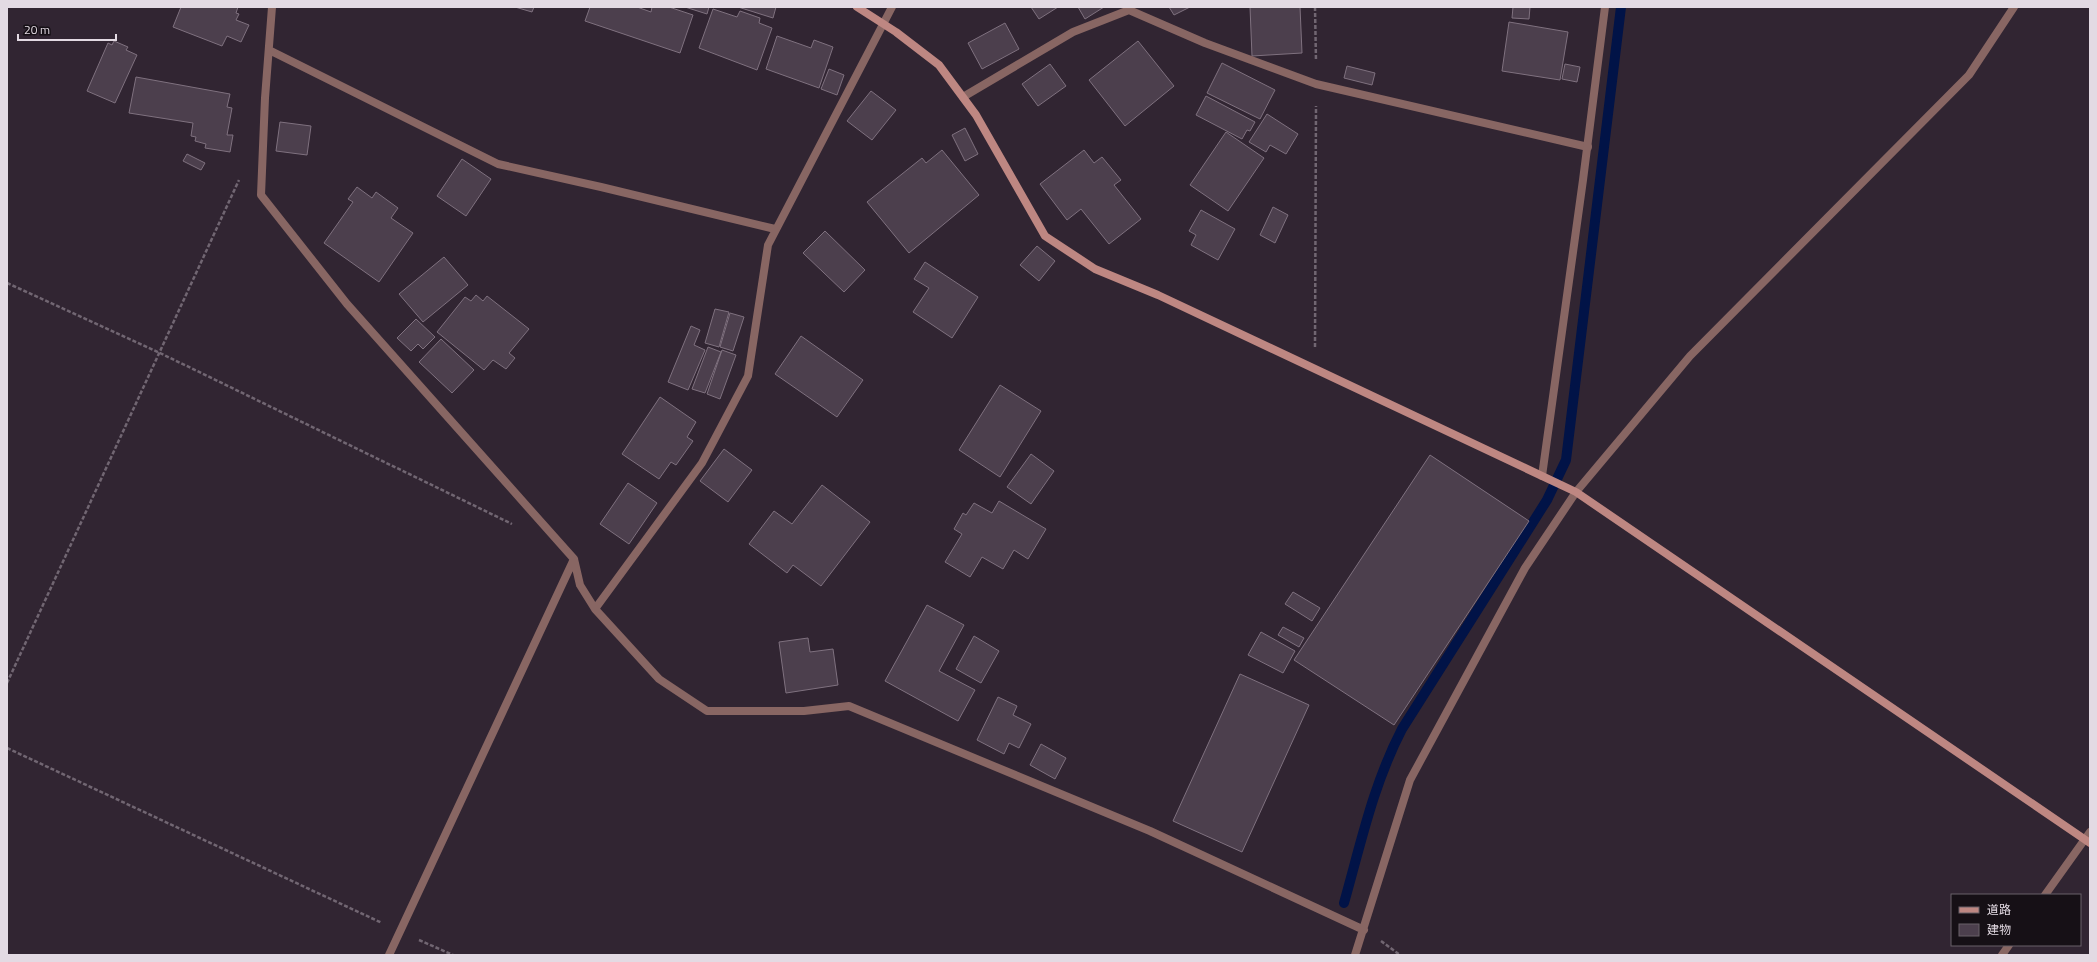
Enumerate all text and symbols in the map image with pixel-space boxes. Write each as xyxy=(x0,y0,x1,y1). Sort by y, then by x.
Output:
scale bar xyxy=(18,16,116,42)
text: 20 m xyxy=(24,20,50,39)
legend xyxy=(1951,894,2081,946)
text: 道路 xyxy=(1987,900,2011,919)
text: 建物 xyxy=(1987,920,2011,939)

